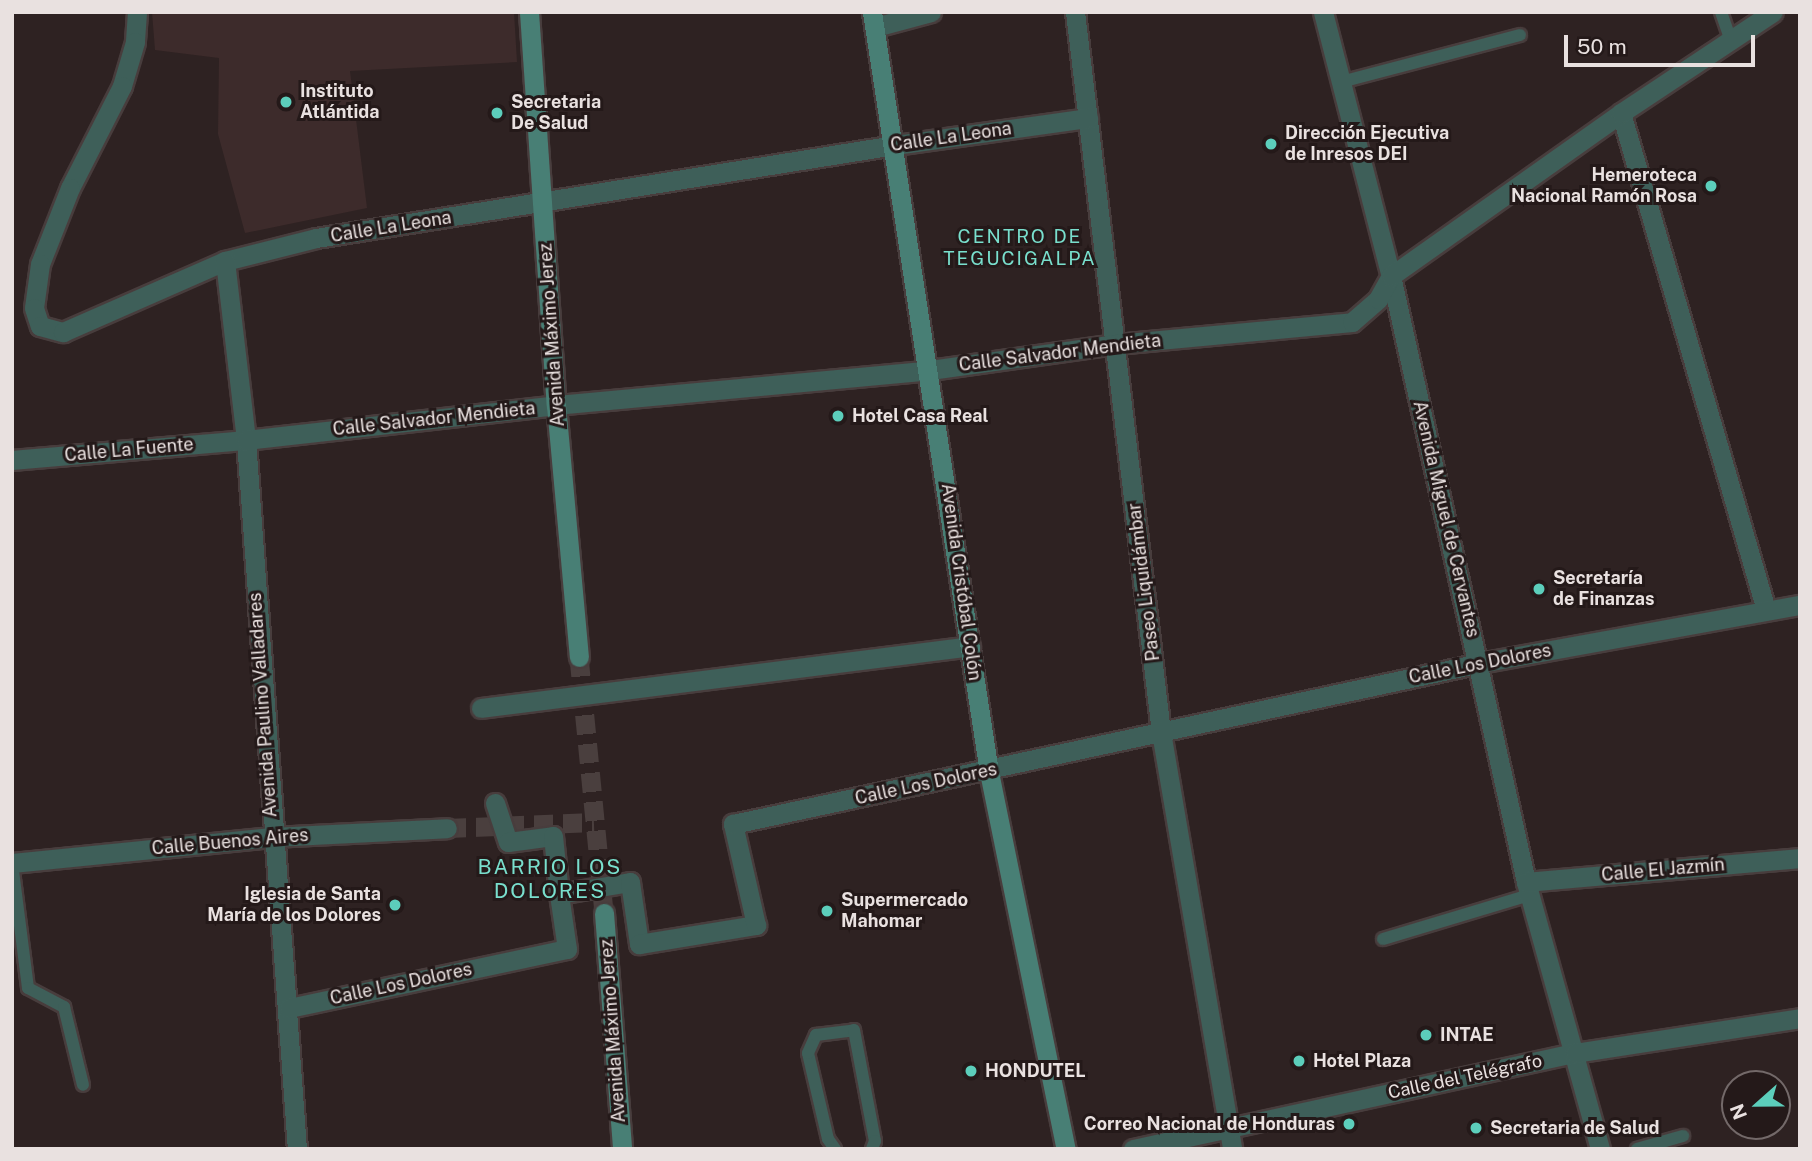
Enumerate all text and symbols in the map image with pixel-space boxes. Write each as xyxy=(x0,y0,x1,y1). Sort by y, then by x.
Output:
scale bar xyxy=(1567,21,1758,65)
text: 50 m xyxy=(1577,34,1627,59)
place label: Instituto Atlántida xyxy=(300,81,380,124)
place label: Secretaria De Salud xyxy=(511,92,601,134)
marker: Instituto Atlántida xyxy=(278,94,294,110)
marker: Secretaria De Salud xyxy=(489,105,505,121)
street label: Calle La Leona xyxy=(889,118,1013,156)
place label: Dirección Ejecutiva de Inresos DEI xyxy=(1285,123,1449,166)
marker: Dirección Ejecutiva de Inresos DEI xyxy=(1263,136,1279,152)
place label: Hemeroteca Nacional Ramón Rosa xyxy=(1511,165,1697,208)
marker: Hemeroteca Nacional Ramón Rosa xyxy=(1703,178,1719,194)
street label: Calle La Leona xyxy=(329,207,453,247)
district label: CENTRO DE TEGUCIGALPA xyxy=(945,226,1095,270)
street label: Avenida Máximo Jerez xyxy=(535,243,569,427)
street label: Calle Salvador Mendieta xyxy=(958,330,1162,376)
street label: Calle Salvador Mendieta xyxy=(332,398,536,440)
street label: Avenida Miguel de Cervantes xyxy=(1408,398,1484,640)
place label: Hotel Casa Real xyxy=(852,405,988,427)
marker: Hotel Casa Real xyxy=(830,408,846,424)
street label: Calle La Fuente xyxy=(64,434,194,466)
street label: Avenida Cristóbal Colón xyxy=(936,482,986,682)
street label: Paseo Liquidámbar xyxy=(1124,502,1164,662)
place label: Secretaría de Finanzas xyxy=(1553,568,1654,610)
marker: Secretaría de Finanzas xyxy=(1531,581,1547,597)
street label: Avenida Paulino Valladares xyxy=(244,592,282,818)
street label: Calle Los Dolores xyxy=(1407,640,1553,688)
street label: Calle Los Dolores xyxy=(853,758,999,810)
street label: Calle Buenos Aires xyxy=(151,824,309,860)
district label: BARRIO LOS DOLORES xyxy=(479,854,621,904)
street label: Calle El Jazmín xyxy=(1600,854,1726,886)
place label: Iglesia de Santa María de los Dolores xyxy=(207,884,381,926)
place label: Supermercado Mahomar xyxy=(841,890,968,932)
marker: Iglesia de Santa María de los Dolores xyxy=(387,897,403,913)
marker: Supermercado Mahomar xyxy=(819,903,835,919)
street label: Avenida Máximo Jerez xyxy=(596,939,630,1123)
street label: Calle Los Dolores xyxy=(328,958,474,1010)
place label: INTAE xyxy=(1440,1024,1494,1046)
marker: INTAE xyxy=(1418,1027,1434,1043)
place label: Hotel Plaza xyxy=(1313,1050,1411,1072)
street label: Calle del Telégrafo xyxy=(1386,1050,1544,1104)
marker: Hotel Plaza xyxy=(1291,1053,1307,1069)
place label: HONDUTEL xyxy=(985,1060,1086,1082)
marker: HONDUTEL xyxy=(963,1063,979,1079)
north arrow xyxy=(1721,1070,1791,1140)
text: N xyxy=(1725,1101,1751,1123)
place label: Correo Nacional de Honduras xyxy=(1084,1113,1335,1135)
marker: Correo Nacional de Honduras xyxy=(1341,1116,1357,1132)
place label: Secretaria de Salud xyxy=(1490,1117,1660,1139)
marker: Secretaria de Salud xyxy=(1468,1120,1484,1136)

